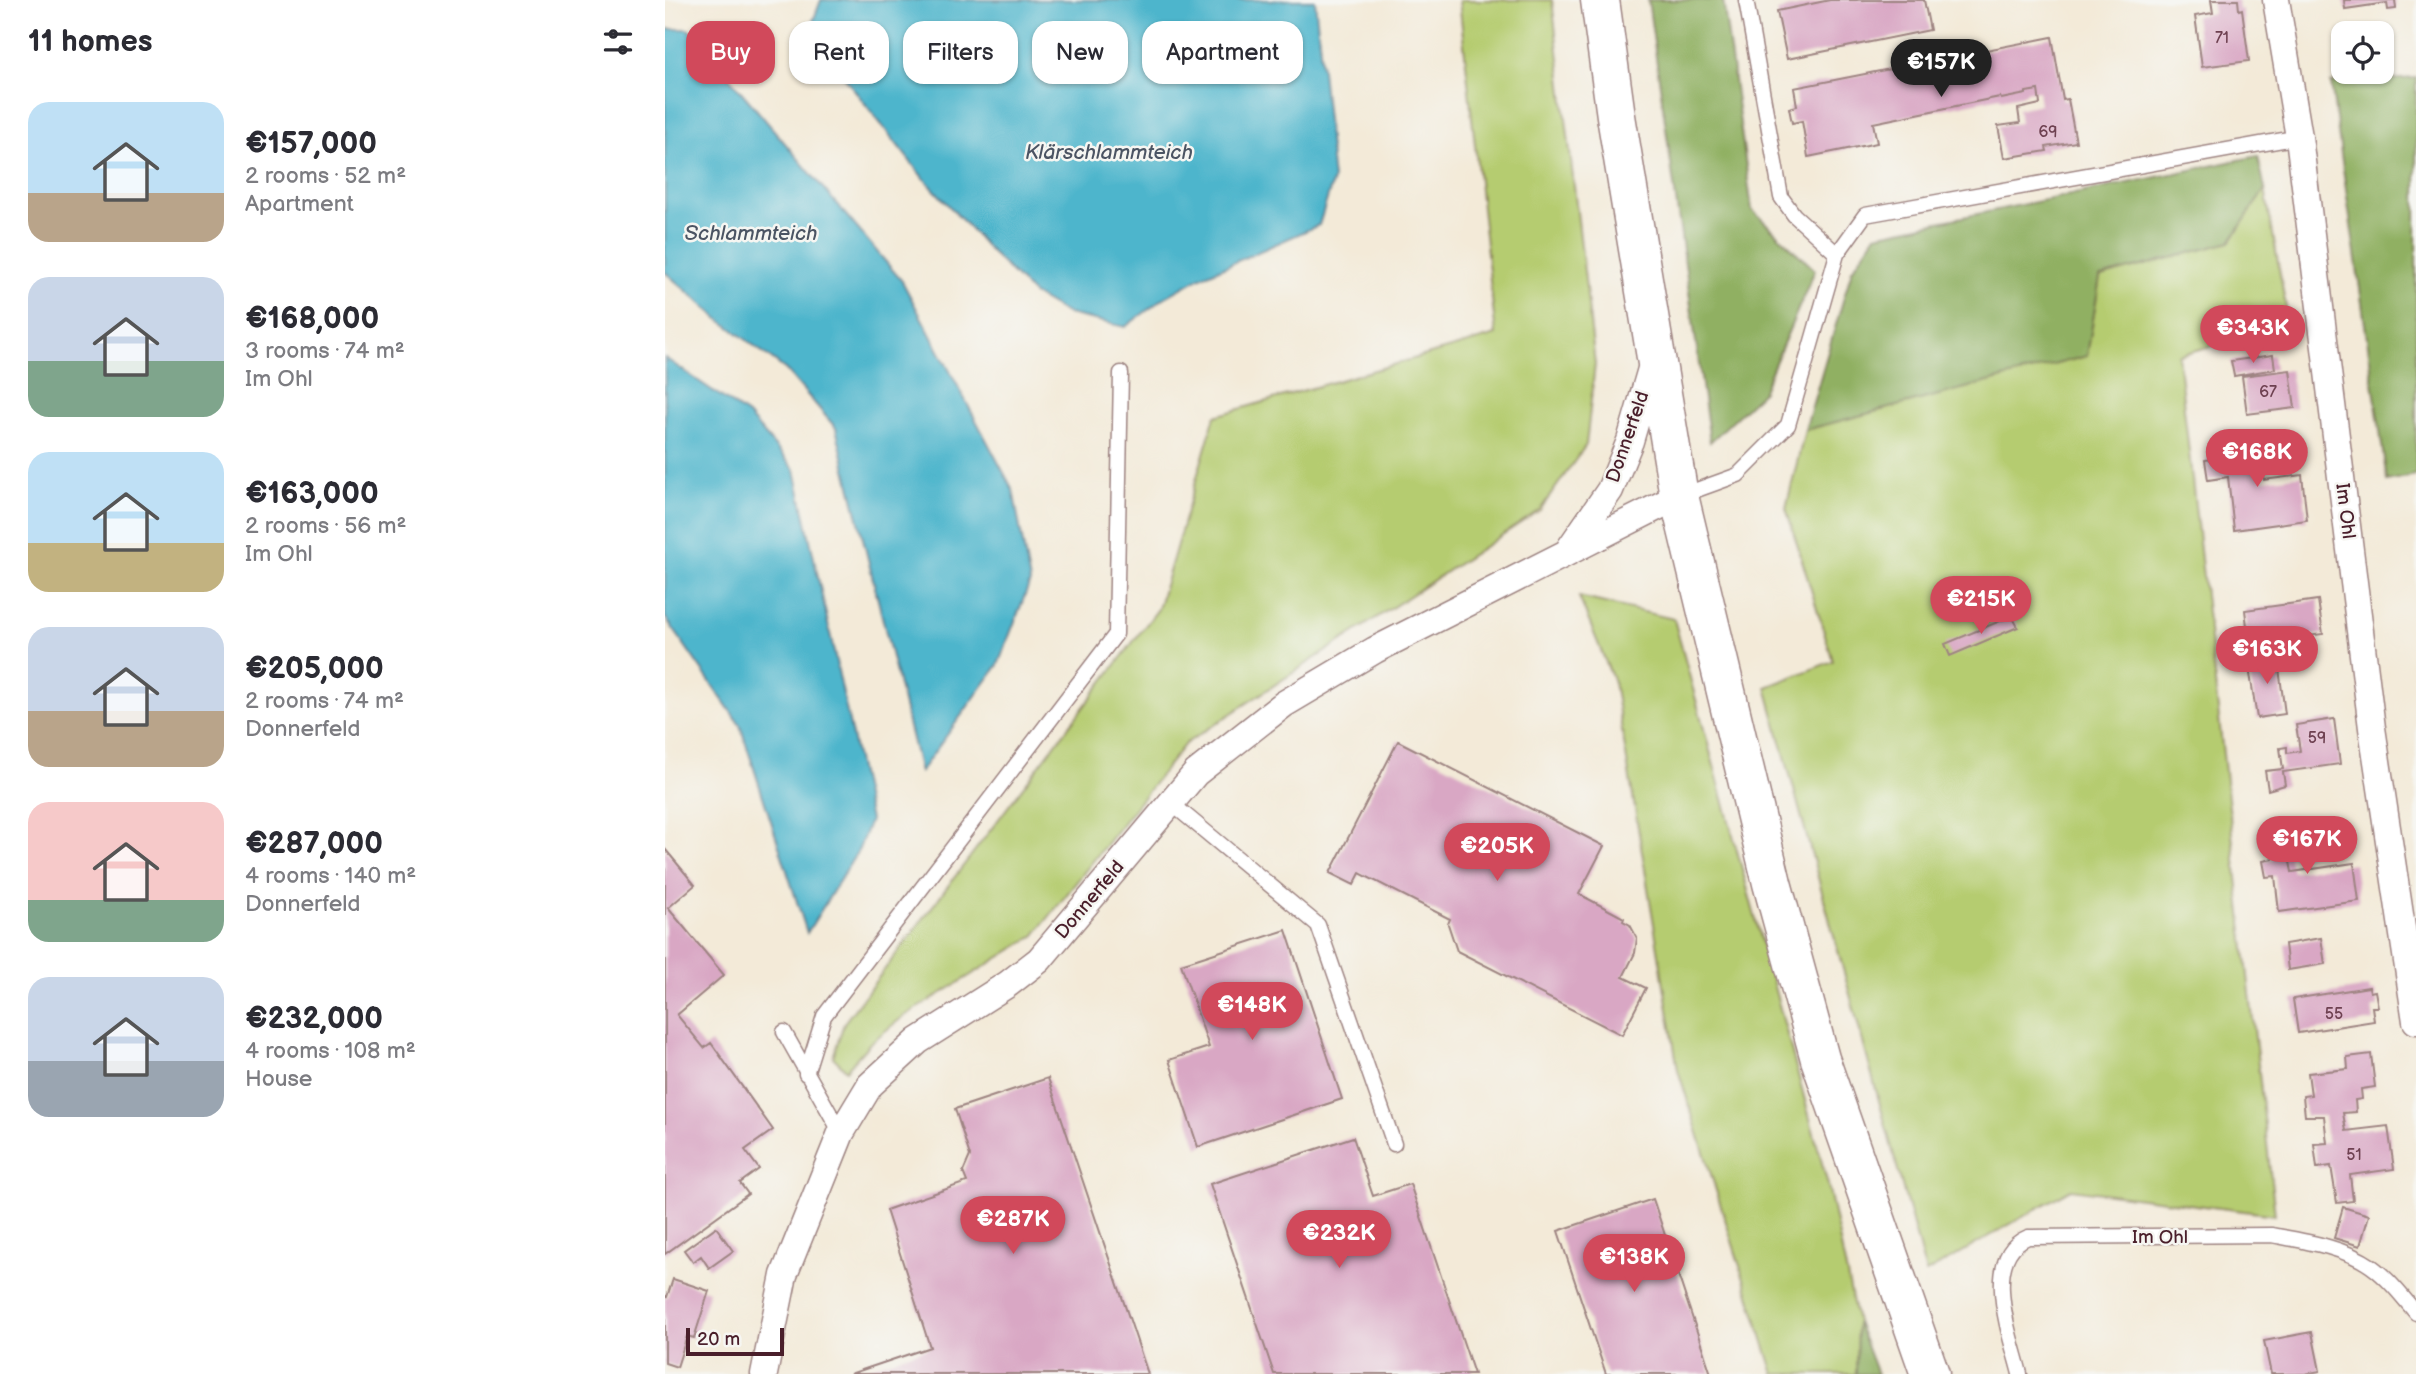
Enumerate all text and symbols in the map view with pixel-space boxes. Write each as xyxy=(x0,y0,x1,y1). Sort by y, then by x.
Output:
chip: Buy xyxy=(686,21,775,84)
chip: Rent xyxy=(789,21,889,84)
chip: Filters xyxy=(903,21,1018,84)
chip: New xyxy=(1032,21,1128,84)
chip: Apartment xyxy=(1142,21,1303,84)
map controls xyxy=(2331,21,2394,84)
button: locate xyxy=(2331,21,2394,84)
icon: filters xyxy=(599,23,637,61)
text: 11 homes xyxy=(28,24,152,60)
house number: 71 xyxy=(2215,29,2229,48)
pin: €157K xyxy=(1892,40,1990,99)
text: €157K xyxy=(1907,48,1975,76)
house number: 69 xyxy=(2038,123,2058,142)
text: €157,000 xyxy=(245,126,377,162)
icon: home xyxy=(84,130,168,214)
water label: Klärschlammteich xyxy=(1025,140,1193,165)
text: 2 rooms · 52 m² xyxy=(245,162,406,190)
text: Apartment xyxy=(245,190,354,218)
water label: Schlammteich xyxy=(684,221,818,246)
text: €168,000 xyxy=(245,301,379,337)
icon: home xyxy=(84,305,168,389)
pin: €343K xyxy=(2204,306,2302,365)
text: €343K xyxy=(2216,314,2290,342)
text: 3 rooms · 74 m² xyxy=(245,337,405,365)
text: Im Ohl xyxy=(245,365,313,393)
house number: 67 xyxy=(2259,383,2277,402)
street label: Donnerfeld xyxy=(1602,388,1654,486)
pin: €168K xyxy=(2208,430,2306,489)
text: €168K xyxy=(2222,438,2292,466)
text: €163,000 xyxy=(245,476,379,512)
icon: home xyxy=(84,480,168,564)
street label: Im Ohl xyxy=(2330,482,2360,540)
text: 2 rooms · 56 m² xyxy=(245,512,407,540)
text: Im Ohl xyxy=(245,540,313,568)
pin: €215K xyxy=(1932,576,2030,636)
text: €215K xyxy=(1946,585,2016,613)
pin: €163K xyxy=(2218,626,2316,686)
text: €163K xyxy=(2232,635,2302,663)
text: €205,000 xyxy=(245,651,384,687)
icon: home xyxy=(84,655,168,739)
text: 2 rooms · 74 m² xyxy=(245,687,404,715)
text: Donnerfeld xyxy=(245,715,360,743)
house number: 59 xyxy=(2308,729,2326,748)
pin: €167K xyxy=(2258,816,2356,876)
pin: €205K xyxy=(1448,824,1546,883)
text: €167K xyxy=(2272,825,2342,853)
text: €287,000 xyxy=(245,826,383,862)
icon: home xyxy=(84,830,168,914)
text: €205K xyxy=(1460,832,1534,860)
street label: Donnerfeld xyxy=(1051,856,1129,944)
text: 4 rooms · 140 m² xyxy=(245,862,416,890)
text: Donnerfeld xyxy=(245,890,360,918)
pin: €148K xyxy=(1203,982,1301,1042)
text: €148K xyxy=(1217,991,1287,1019)
text: €232,000 xyxy=(245,1001,383,1037)
icon: home xyxy=(84,1005,168,1089)
house number: 55 xyxy=(2325,1005,2343,1024)
text: 4 rooms · 108 m² xyxy=(245,1037,416,1065)
text: House xyxy=(245,1065,312,1093)
house number: 51 xyxy=(2346,1146,2362,1165)
pin: €287K xyxy=(964,1196,1062,1256)
text: €287K xyxy=(976,1205,1050,1233)
pin: €232K xyxy=(1290,1210,1388,1270)
text: €232K xyxy=(1302,1219,1376,1247)
street label: Im Ohl xyxy=(2132,1226,2188,1249)
pin: €138K xyxy=(1585,1234,1683,1294)
text: €138K xyxy=(1599,1243,1669,1271)
scale bar xyxy=(686,1325,784,1357)
text: 20 m xyxy=(697,1328,740,1351)

